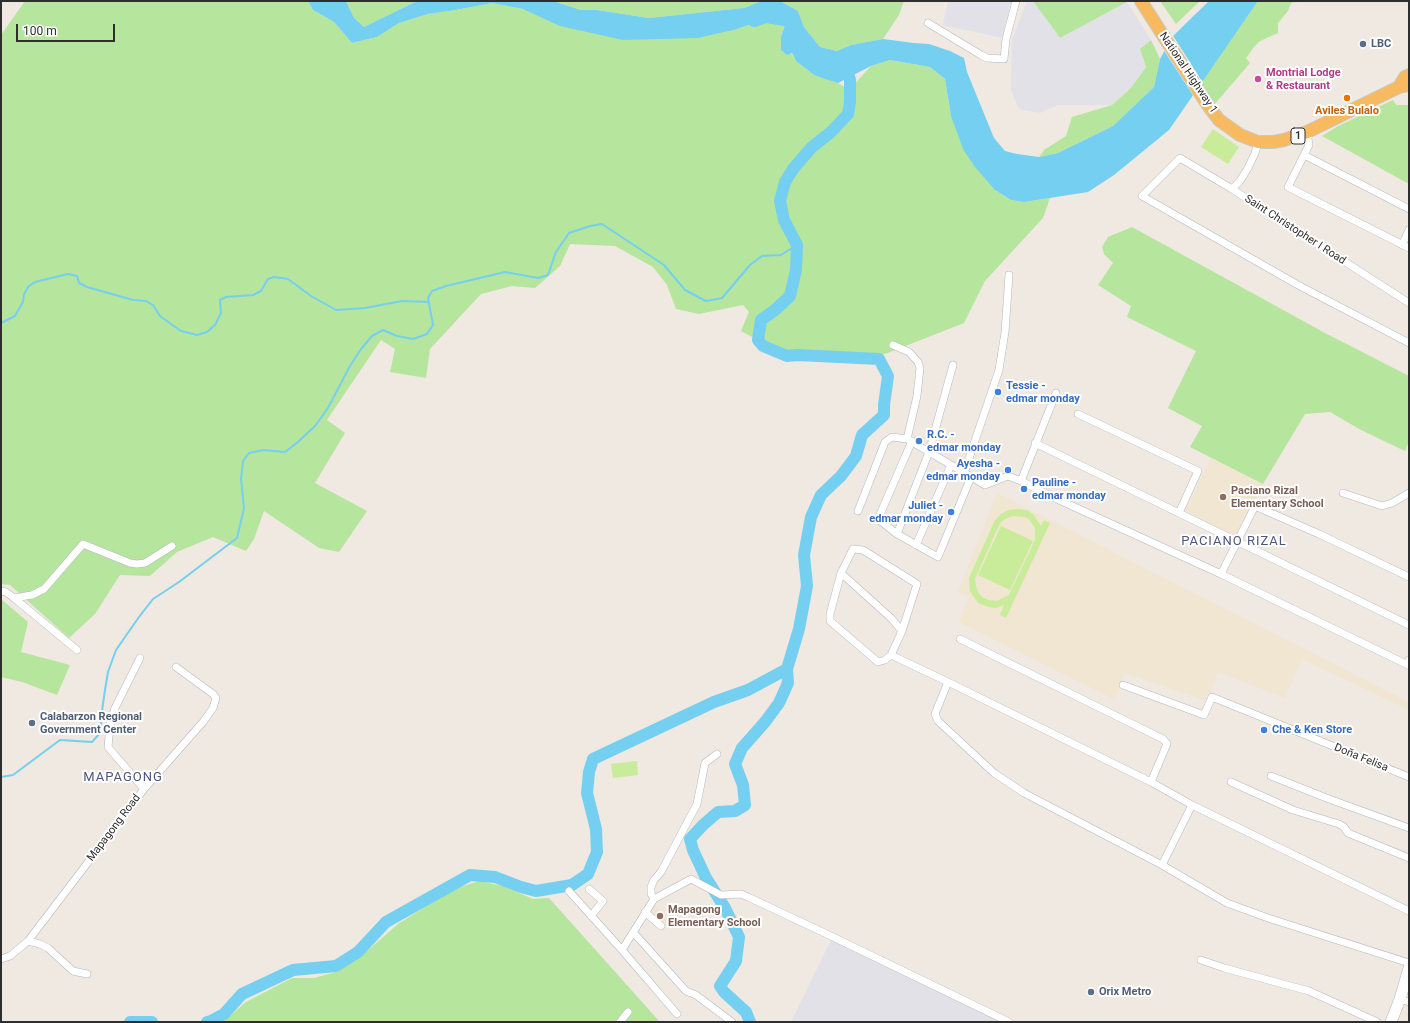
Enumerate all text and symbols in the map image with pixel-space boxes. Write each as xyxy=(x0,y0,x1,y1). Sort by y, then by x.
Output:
scale bar xyxy=(18,16,117,42)
text: 100 m xyxy=(23,24,57,38)
street label: National Highway 1 xyxy=(1156,30,1220,116)
place label: LBC xyxy=(1371,37,1391,51)
marker: LBC xyxy=(1358,39,1368,49)
place label: Montrial Lodge & Restaurant xyxy=(1266,66,1341,92)
marker: Montrial Lodge & Restaurant xyxy=(1253,74,1263,84)
marker: Aviles Bulalo xyxy=(1342,93,1352,103)
place label: Aviles Bulalo xyxy=(1315,104,1379,118)
road number: 1 xyxy=(1291,128,1305,144)
street label: Saint Christopher I Road xyxy=(1242,192,1348,268)
place label: Tessie - edmar monday xyxy=(1006,379,1080,405)
marker: Tessie - edmar monday xyxy=(993,387,1003,397)
place label: R.C. - edmar monday xyxy=(927,428,1001,454)
marker: R.C. - edmar monday xyxy=(914,436,924,446)
place label: Ayesha - edmar monday xyxy=(926,457,1000,483)
marker: Ayesha - edmar monday xyxy=(1003,465,1013,475)
place label: Pauline - edmar monday xyxy=(1032,476,1106,502)
marker: Pauline - edmar monday xyxy=(1019,484,1029,494)
place label: Paciano Rizal Elementary School xyxy=(1231,484,1324,510)
marker: Paciano Rizal Elementary School xyxy=(1218,492,1228,502)
place label: Juliet - edmar monday xyxy=(869,499,943,525)
marker: Juliet - edmar monday xyxy=(946,507,956,517)
district label: PACIANO RIZAL xyxy=(1181,534,1287,550)
place label: Calabarzon Regional Government Center xyxy=(40,710,142,736)
marker: Calabarzon Regional Government Center xyxy=(27,718,37,728)
place label: Che & Ken Store xyxy=(1272,723,1352,737)
marker: Che & Ken Store xyxy=(1259,725,1269,735)
street label: Doña Felisa xyxy=(1332,741,1390,775)
district label: MAPAGONG xyxy=(83,770,163,786)
street label: Mapagong Road xyxy=(85,792,143,864)
place label: Mapagong Elementary School xyxy=(668,903,761,929)
marker: Mapagong Elementary School xyxy=(655,911,665,921)
place label: Orix Metro xyxy=(1099,985,1151,999)
marker: Orix Metro xyxy=(1086,987,1096,997)

